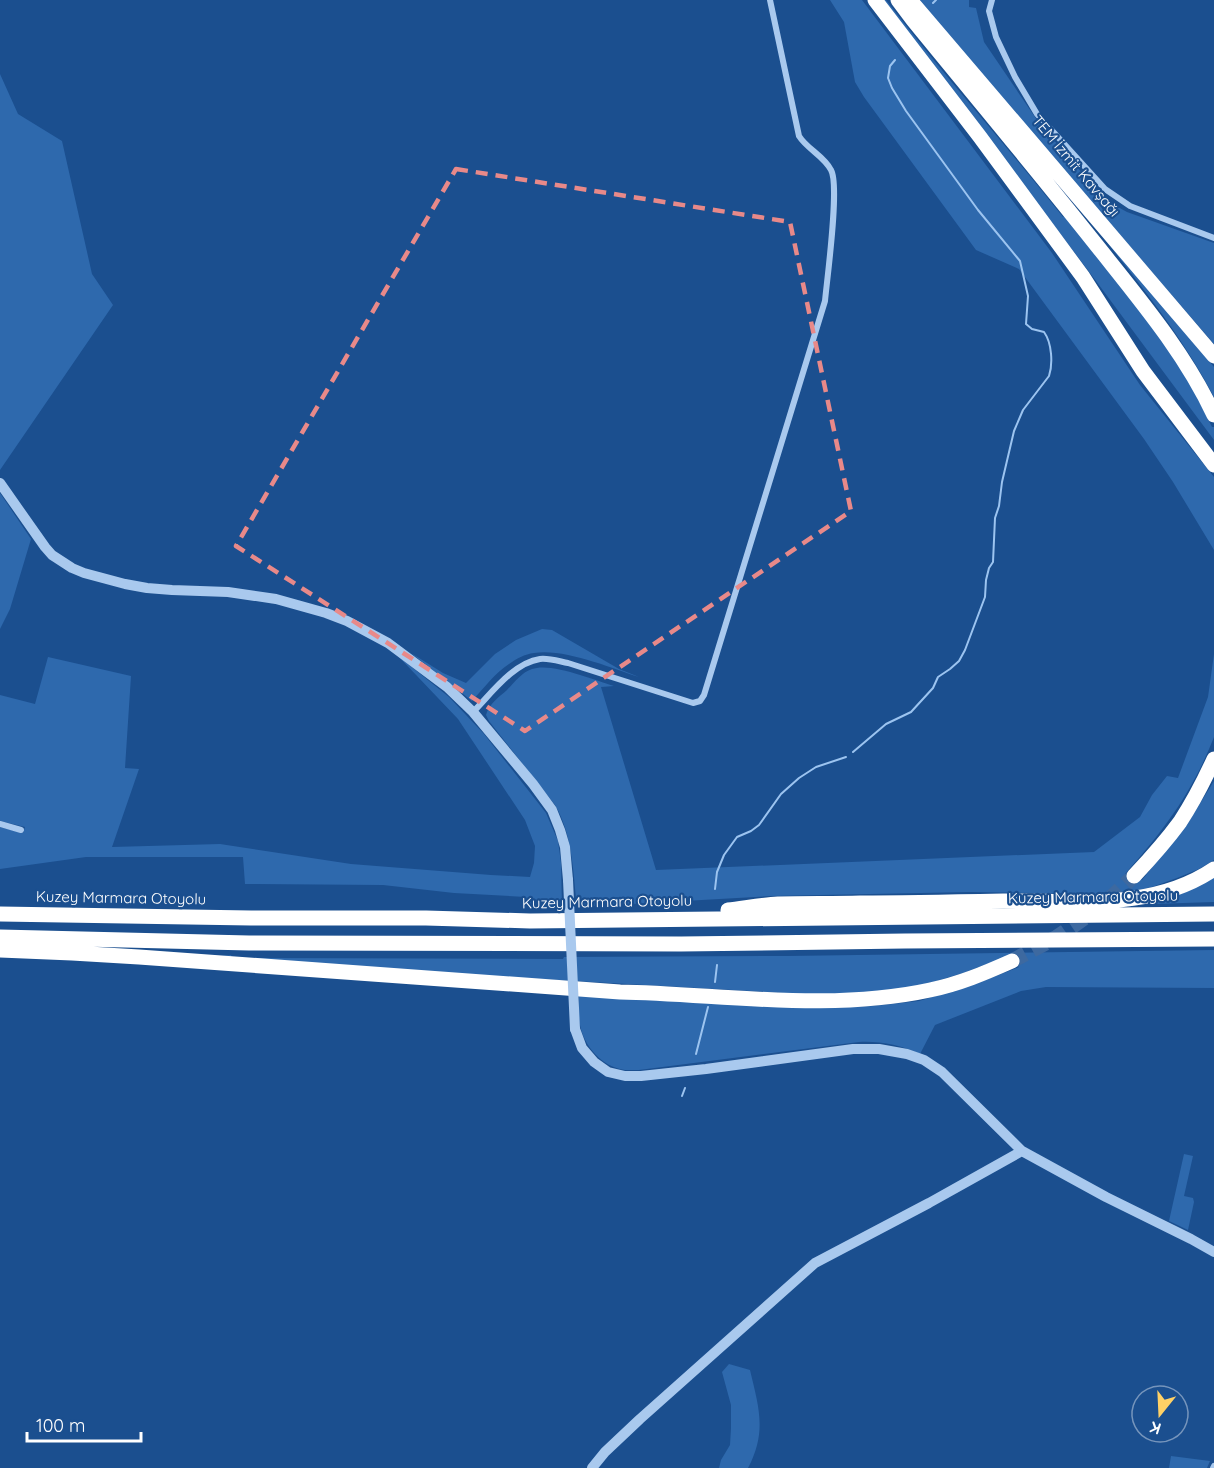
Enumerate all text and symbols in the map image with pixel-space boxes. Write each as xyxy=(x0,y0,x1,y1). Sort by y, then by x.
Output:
street label: TEM İzmit Kavşağı xyxy=(1028,111,1124,220)
street label: Kuzey Marmara Otoyolu xyxy=(1008,886,1178,907)
street label: Kuzey Marmara Otoyolu xyxy=(36,887,206,908)
street label: Kuzey Marmara Otoyolu xyxy=(522,891,692,912)
north arrow xyxy=(1130,1384,1190,1444)
scale bar xyxy=(27,1405,141,1443)
text: 100 m xyxy=(36,1414,85,1437)
text: K xyxy=(1147,1417,1163,1439)

